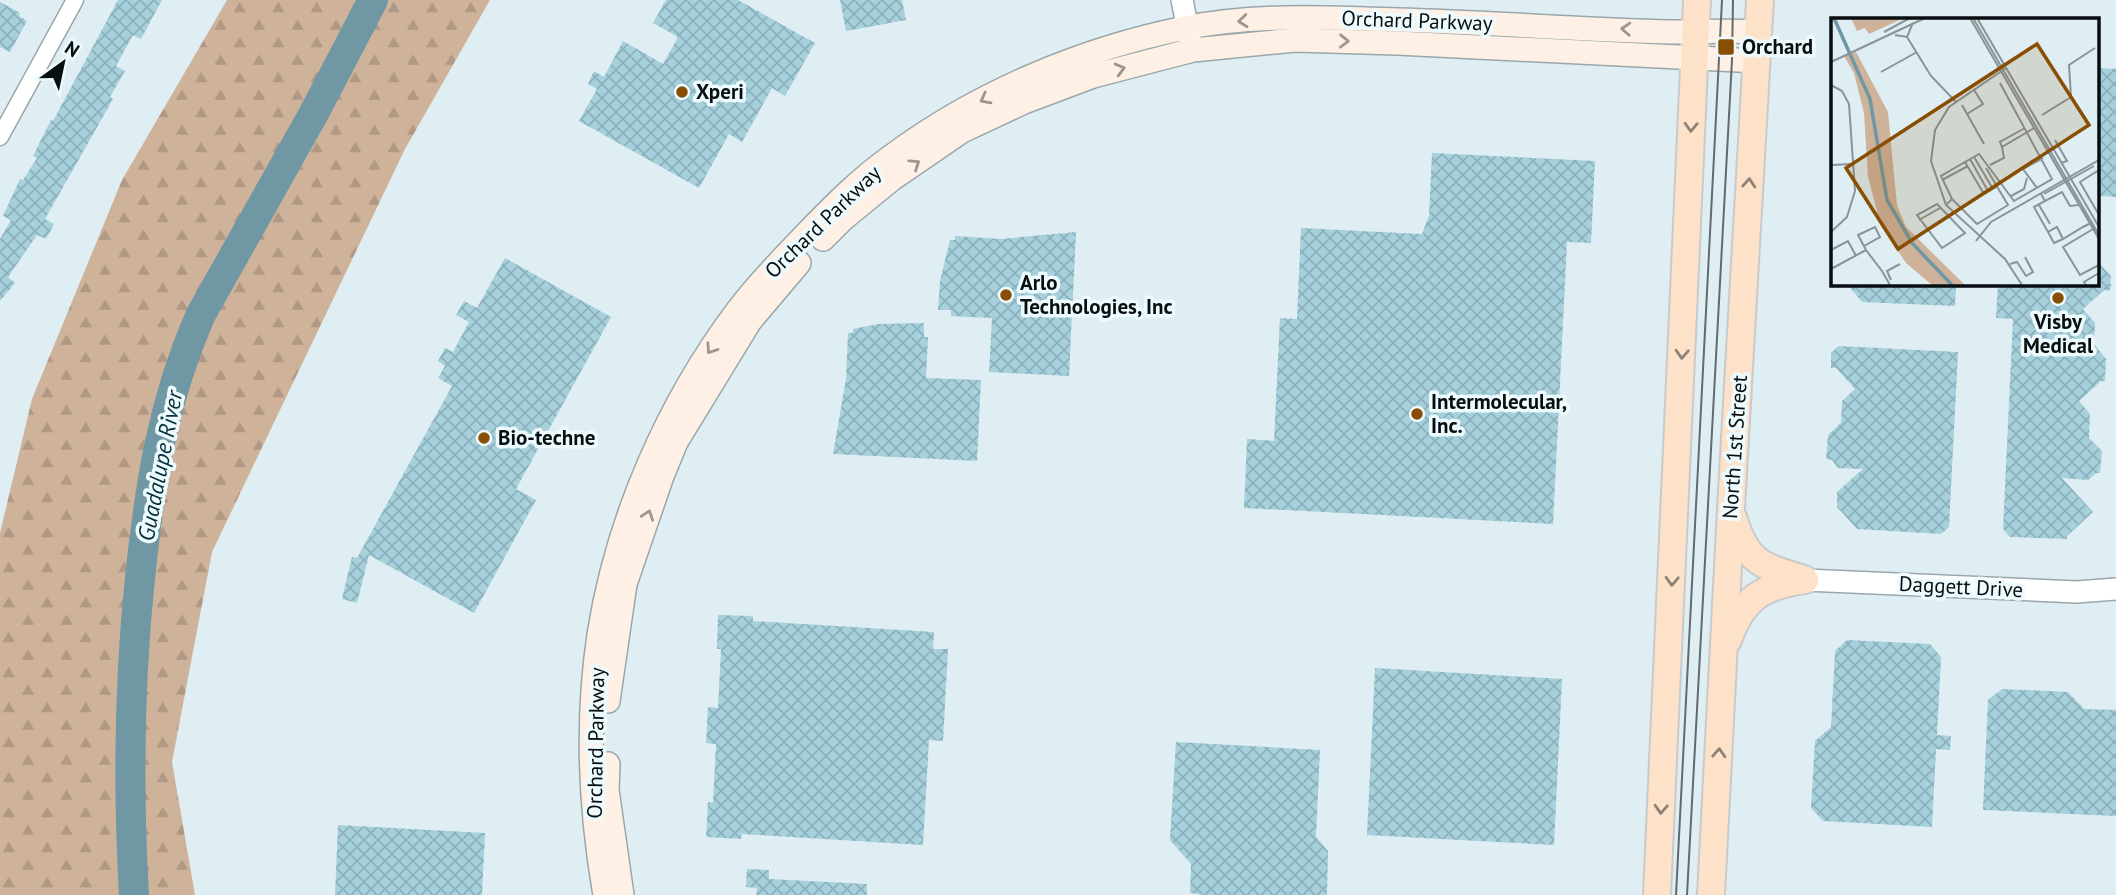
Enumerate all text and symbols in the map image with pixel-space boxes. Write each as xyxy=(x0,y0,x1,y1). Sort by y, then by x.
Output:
street label: Orchard Parkway xyxy=(1341,4,1493,37)
one-way arrow xyxy=(1237,13,1248,28)
inset map xyxy=(1831,18,2098,285)
one-way arrow xyxy=(1620,22,1631,37)
north arrow xyxy=(28,28,98,98)
place label: Orchard xyxy=(1742,33,1813,60)
one-way arrow xyxy=(1339,34,1350,49)
text: N xyxy=(60,35,84,62)
marker: Orchard xyxy=(1716,37,1736,57)
one-way arrow xyxy=(1114,63,1126,77)
place label: Xperi xyxy=(696,78,744,105)
marker: Xperi xyxy=(674,84,690,100)
one-way arrow xyxy=(979,91,992,104)
one-way arrow xyxy=(1683,122,1698,133)
street label: Orchard Parkway xyxy=(759,159,887,284)
one-way arrow xyxy=(907,159,920,172)
one-way arrow xyxy=(1742,177,1757,188)
place label: Arlo Technologies, Inc xyxy=(1020,269,1173,320)
marker: Arlo Technologies, Inc xyxy=(998,287,1014,303)
marker: Visby Medical xyxy=(2050,290,2066,306)
place label: Visby Medical xyxy=(2023,308,2094,359)
one-way arrow xyxy=(707,342,720,355)
one-way arrow xyxy=(1675,349,1690,360)
street label: North 1st Street xyxy=(1716,374,1753,520)
water label: Guadalupe River xyxy=(131,387,189,543)
place label: Intermolecular, Inc. xyxy=(1431,388,1567,439)
marker: Intermolecular, Inc. xyxy=(1409,406,1425,422)
place label: Bio-techne xyxy=(498,424,595,451)
marker: Bio-techne xyxy=(476,430,492,446)
one-way arrow xyxy=(640,509,654,521)
street label: Daggett Drive xyxy=(1898,570,2024,603)
one-way arrow xyxy=(1664,576,1679,587)
street label: Orchard Parkway xyxy=(581,667,610,819)
one-way arrow xyxy=(1711,748,1726,759)
one-way arrow xyxy=(1654,804,1669,815)

